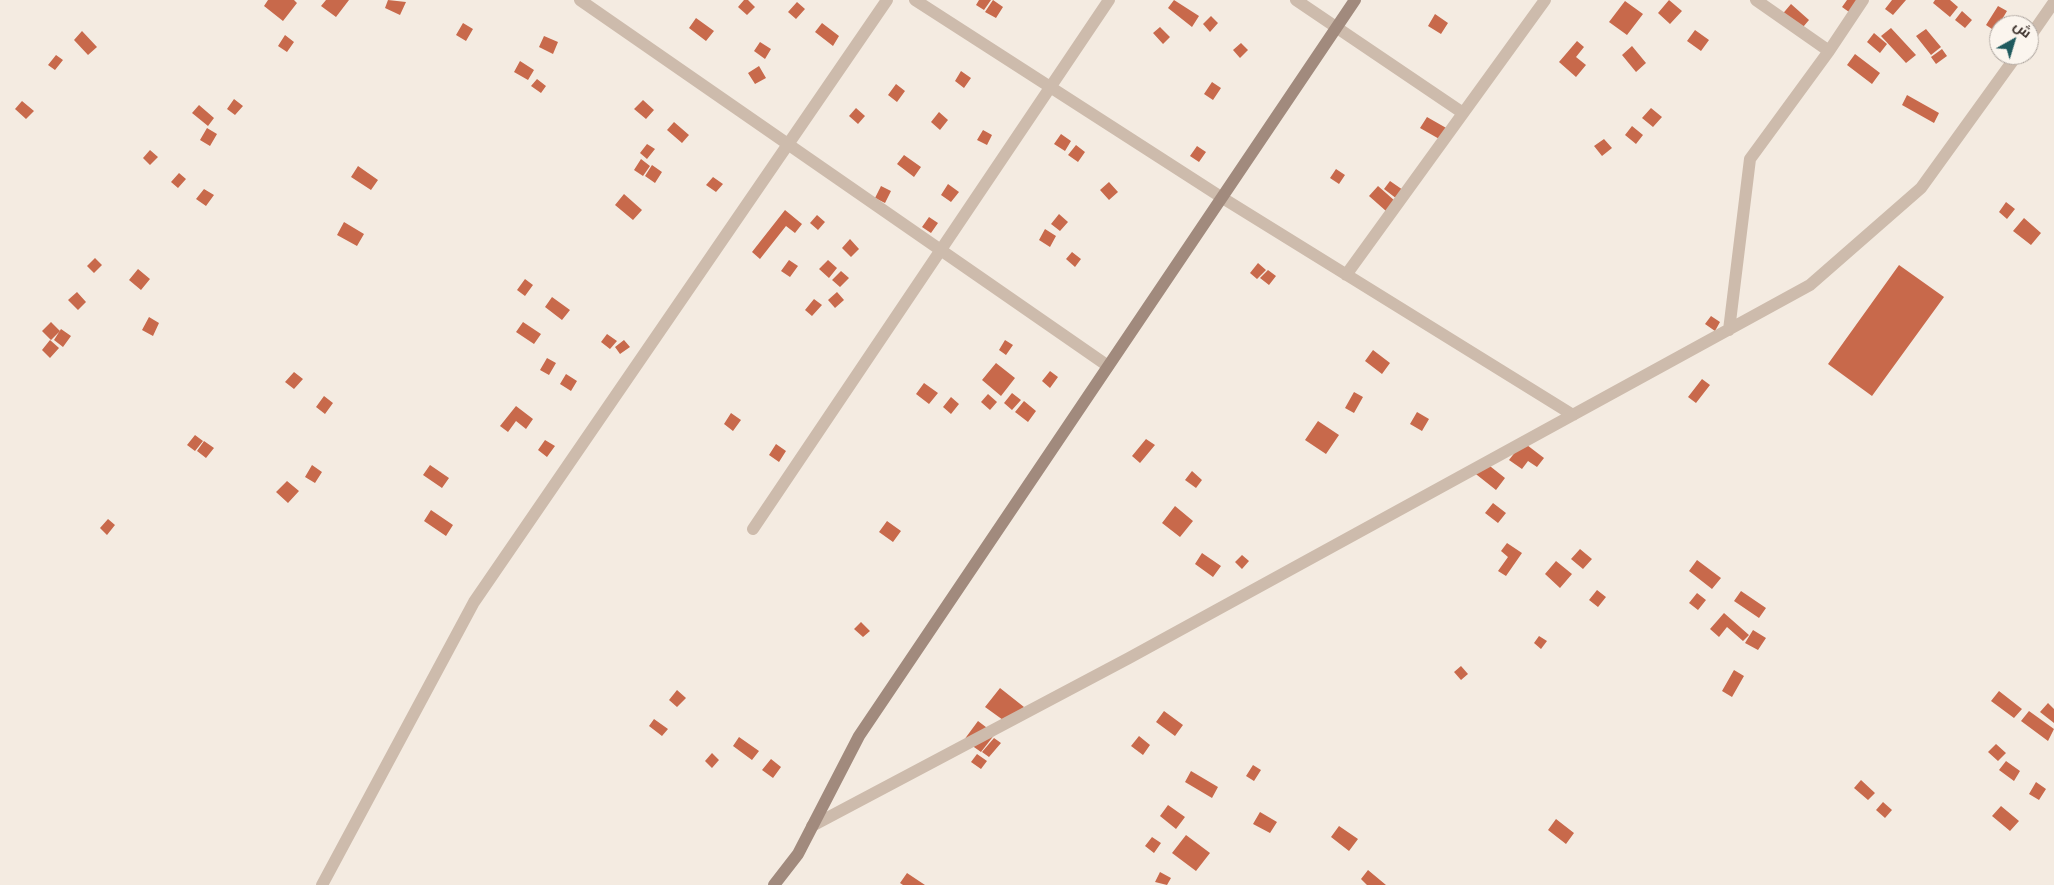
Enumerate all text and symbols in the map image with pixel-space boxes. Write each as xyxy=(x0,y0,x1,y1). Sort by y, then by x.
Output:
north arrow xyxy=(1989,15,2039,65)
text: ش xyxy=(2010,16,2035,42)

